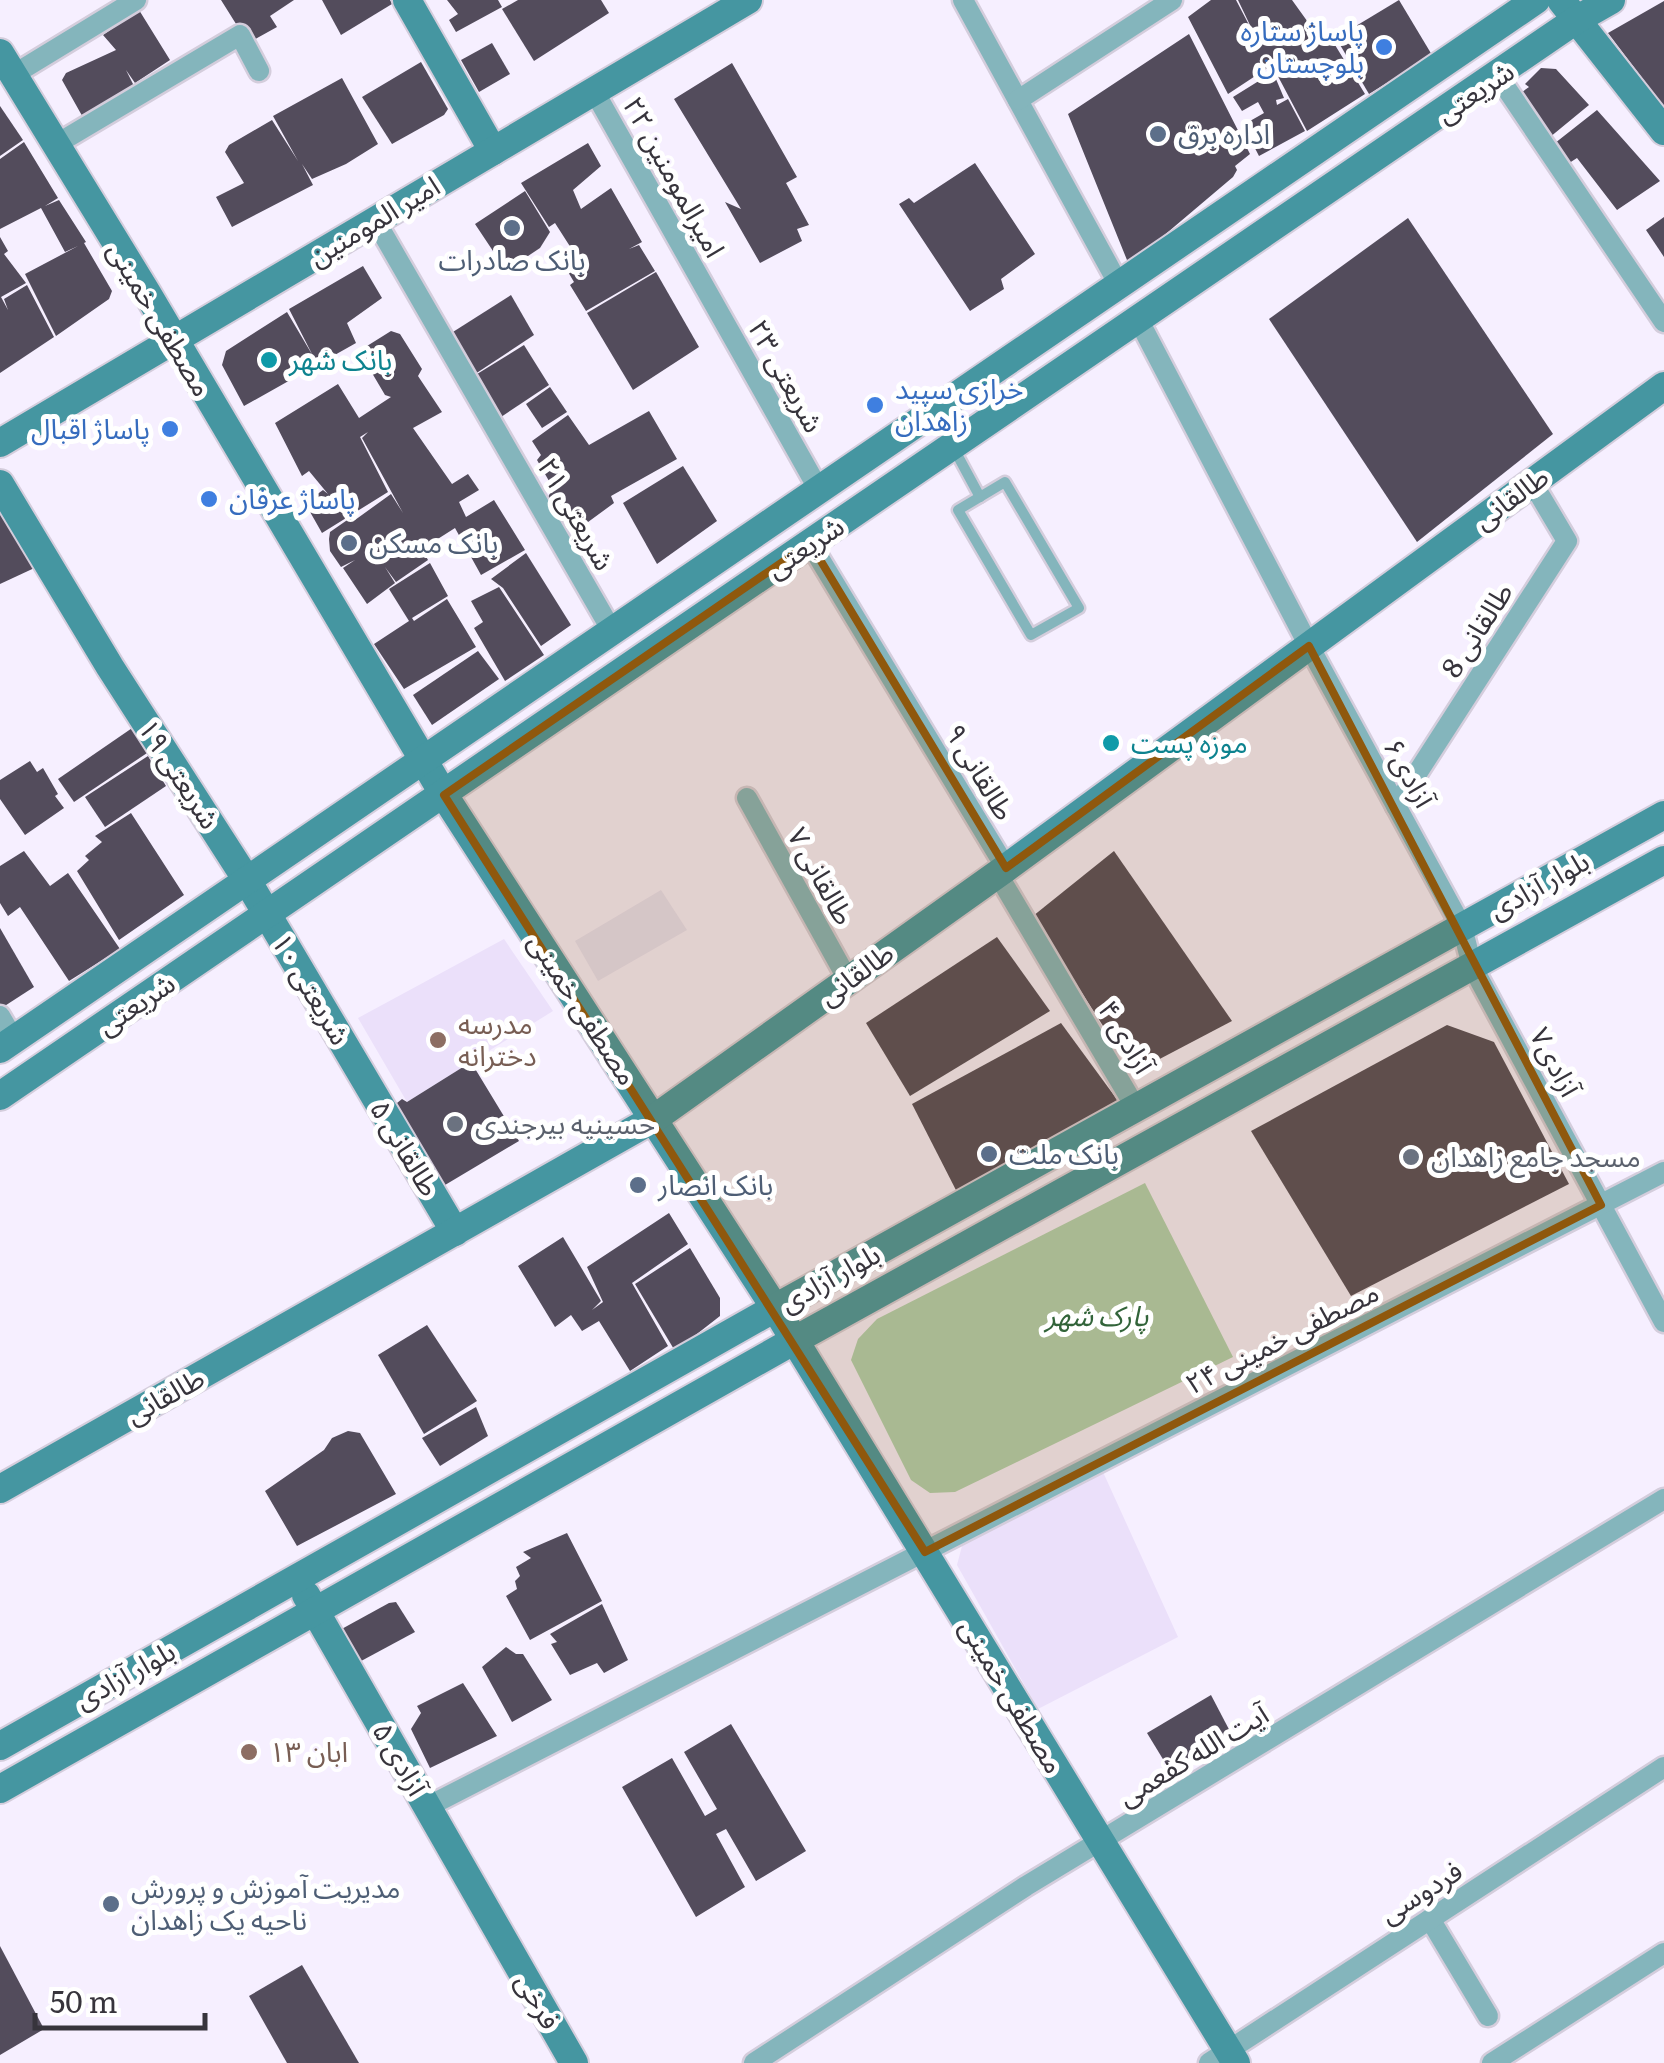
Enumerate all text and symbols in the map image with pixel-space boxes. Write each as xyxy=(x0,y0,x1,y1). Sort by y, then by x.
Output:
place label: پاساژ ستاره بلوچستان xyxy=(1240,8,1364,82)
marker: پاساژ ستاره بلوچستان xyxy=(1373,36,1395,58)
street label: شریعتی xyxy=(1426,49,1521,132)
street label: امیرالمومنین ۲۲ xyxy=(614,88,737,264)
place label: اداره برق xyxy=(1178,111,1270,153)
marker: اداره برق xyxy=(1147,123,1169,145)
street label: امیر المومنین xyxy=(299,163,447,275)
marker: بانک صادرات xyxy=(501,217,523,239)
street label: مصطفی خمینی xyxy=(99,232,225,404)
place label: بانک صادرات xyxy=(439,237,585,279)
street label: شریعتی ۲۳ xyxy=(739,311,836,439)
place label: بانک شهر xyxy=(288,337,392,379)
marker: بانک شهر xyxy=(258,349,280,371)
place label: خرازی سپید زاهدان xyxy=(895,366,1023,440)
marker: خرازی سپید زاهدان xyxy=(864,394,886,416)
place label: پاساژ اقبال xyxy=(31,406,150,448)
marker: پاساژ اقبال xyxy=(159,418,181,440)
street label: شریعتی ۲۱ xyxy=(529,449,627,577)
street label: طالقانی xyxy=(1463,455,1556,538)
place label: پاساژ عرفان xyxy=(229,476,356,518)
marker: پاساژ عرفان xyxy=(198,488,220,510)
street label: شریعتی xyxy=(756,504,851,587)
place label: بانک مسکن xyxy=(369,520,498,562)
marker: بانک مسکن xyxy=(338,532,360,554)
street label: طالقانی 8 xyxy=(1429,573,1522,685)
street label: شریعتی ۱۹ xyxy=(129,710,232,836)
street label: طالقانی ۹ xyxy=(936,715,1027,827)
place label: موزه پست xyxy=(1131,720,1248,762)
street label: آزادی۶ xyxy=(1375,730,1448,816)
marker: موزه پست xyxy=(1100,732,1122,754)
street label: طالقانی ۷ xyxy=(779,818,867,932)
street label: بلوار آزادی xyxy=(1480,838,1596,928)
street label: مصطفی خمینی xyxy=(520,923,650,1093)
street label: شریعتی ۱۰ xyxy=(263,924,363,1052)
street label: طالقانی xyxy=(808,931,901,1014)
street label: شریعتی xyxy=(87,961,182,1044)
street label: آزادی ۴ xyxy=(1089,991,1167,1082)
place label: مدرسه دخترانه xyxy=(458,1001,536,1075)
street label: آزادی۷ xyxy=(1521,1019,1593,1105)
marker: مدرسه دخترانه xyxy=(427,1029,449,1051)
street label: طالقانی ۵ xyxy=(361,1091,452,1203)
place label: حسینیه بیرجندی xyxy=(475,1101,655,1143)
marker: حسینیه بیرجندی xyxy=(444,1113,466,1135)
place label: بانک ملت xyxy=(1009,1131,1119,1173)
place label: مسجد جامع زاهدان xyxy=(1431,1134,1641,1178)
marker: بانک ملت xyxy=(978,1143,1000,1165)
marker: مسجد جامع زاهدان xyxy=(1400,1146,1422,1168)
place label: بانک انصار xyxy=(657,1162,773,1204)
marker: بانک انصار xyxy=(627,1174,649,1196)
street label: بلوار آزادی xyxy=(771,1231,887,1321)
street label: مصطفی خمینی ۲۴ xyxy=(1177,1269,1385,1403)
park label: پارک شهر xyxy=(1044,1293,1149,1335)
street label: طالقانی xyxy=(117,1355,211,1433)
street label: مصطفی خمینی xyxy=(951,1609,1077,1781)
street label: بلوار آزادی xyxy=(66,1628,182,1718)
street label: آیت الله کفعمی xyxy=(1109,1691,1277,1815)
street label: آزادی ۵ xyxy=(364,1713,441,1804)
place label: ۱۳ ابان xyxy=(269,1729,348,1771)
marker: ۱۳ ابان xyxy=(238,1741,260,1763)
street label: فردوسی xyxy=(1370,1848,1470,1932)
place label: مدیریت آموزش و پرورش ناحیه یک زاهدان xyxy=(131,1865,401,1939)
marker: مدیریت آموزش و پرورش ناحیه یک زاهدان xyxy=(100,1893,122,1915)
street label: فرخی xyxy=(507,1964,573,2036)
scale bar xyxy=(35,1968,205,2030)
text: 50 m xyxy=(50,1978,118,2022)

